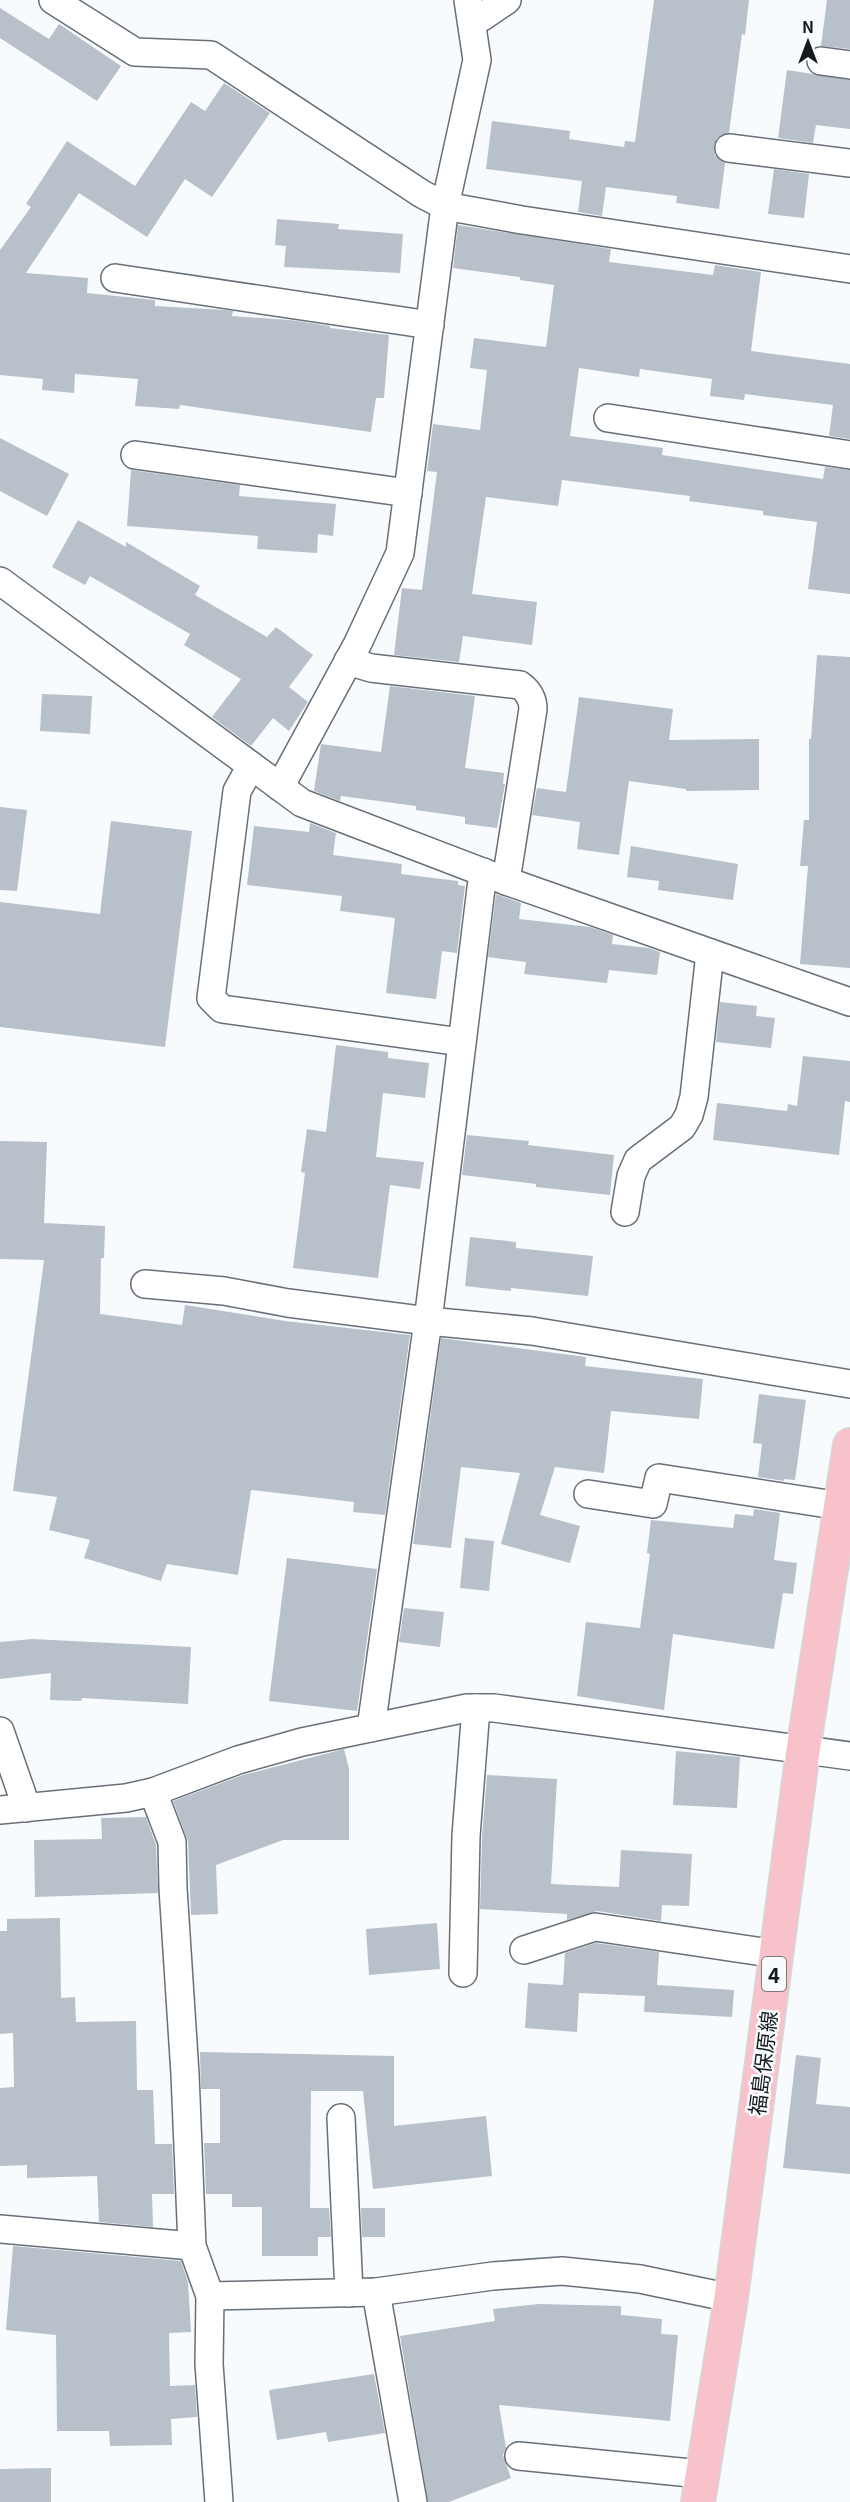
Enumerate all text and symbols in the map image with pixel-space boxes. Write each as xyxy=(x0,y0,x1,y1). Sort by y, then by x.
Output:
north arrow xyxy=(778,12,838,72)
text: N xyxy=(802,14,814,38)
road number: 4 xyxy=(762,1957,786,1991)
street label: 福島保原線 xyxy=(741,2009,783,2117)

